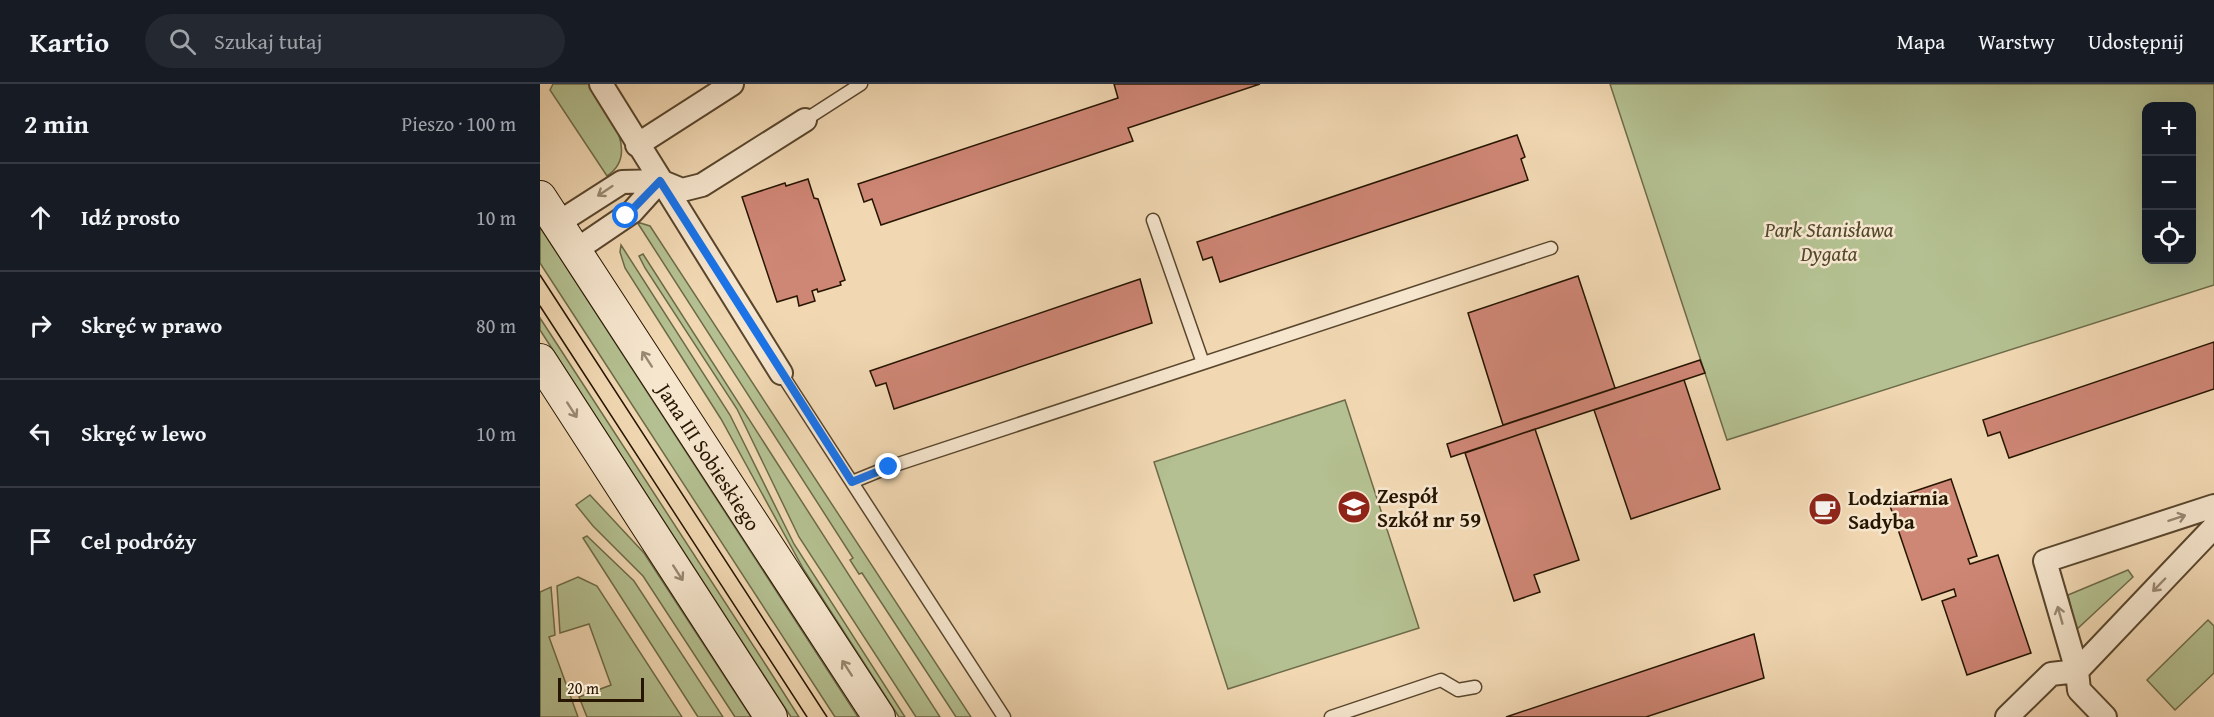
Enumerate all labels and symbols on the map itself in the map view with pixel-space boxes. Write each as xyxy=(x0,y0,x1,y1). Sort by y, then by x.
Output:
one-way arrow xyxy=(597,185,614,197)
route start xyxy=(612,202,638,228)
park label: Park Stanisława Dygata xyxy=(1763,214,1894,269)
one-way arrow xyxy=(640,351,652,368)
street label: Jana III Sobieskiego xyxy=(648,374,769,537)
one-way arrow xyxy=(565,401,578,418)
route end xyxy=(875,453,901,479)
place label: Zespół Szkół nr 59 xyxy=(1377,480,1481,535)
place label: Lodziarnia Sadyba xyxy=(1848,482,1949,537)
school or university icon: Zespół Szkół nr 59 xyxy=(1336,489,1372,525)
cafe icon: Lodziarnia Sadyba xyxy=(1807,491,1843,527)
one-way arrow xyxy=(2167,512,2186,523)
one-way arrow xyxy=(671,565,684,582)
one-way arrow xyxy=(2152,577,2166,592)
one-way arrow xyxy=(2054,606,2065,625)
one-way arrow xyxy=(841,660,853,677)
scale bar xyxy=(558,675,644,702)

